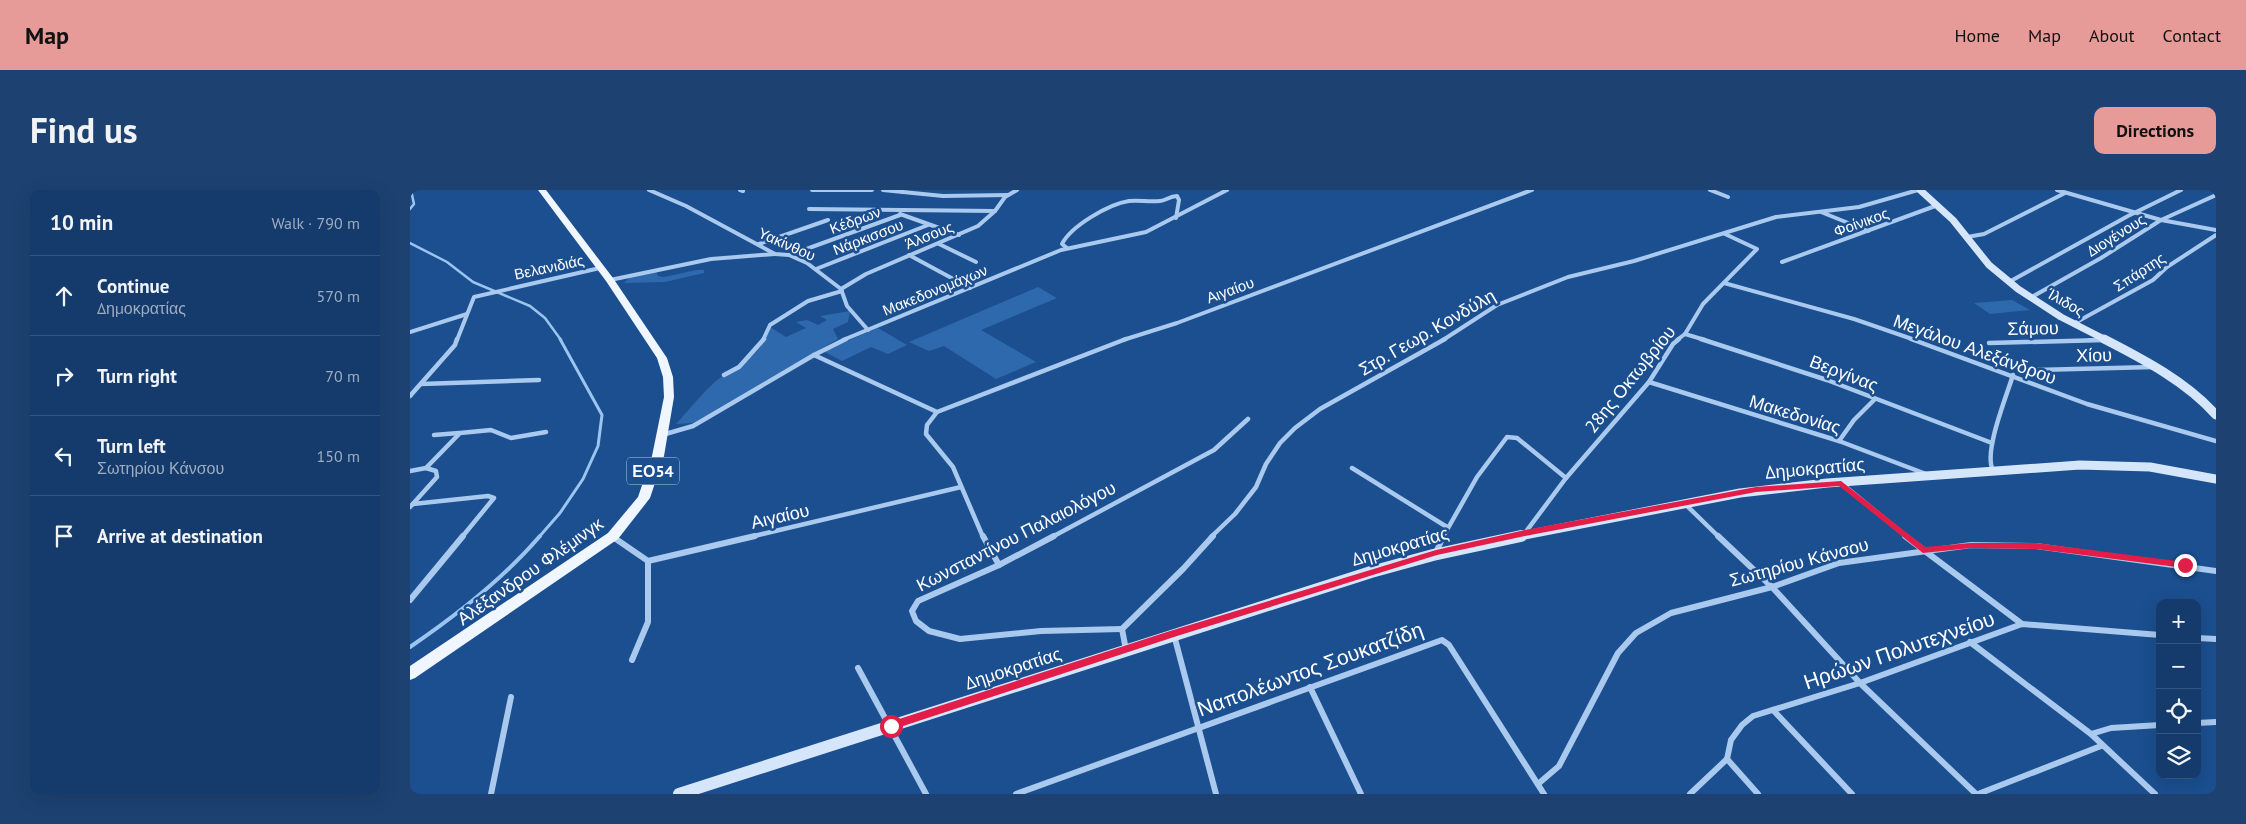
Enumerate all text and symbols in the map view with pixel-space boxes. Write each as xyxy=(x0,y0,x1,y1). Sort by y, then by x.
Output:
text: Map xyxy=(25,20,69,51)
text: Home xyxy=(1954,24,2000,47)
text: Map xyxy=(2028,24,2061,47)
text: About xyxy=(2089,24,2135,47)
text: Contact xyxy=(2163,24,2221,47)
text: Find us xyxy=(30,107,138,153)
button: Directions xyxy=(2094,107,2216,154)
street label: Κέδρων xyxy=(827,202,883,238)
street label: Φοίνικος xyxy=(1831,203,1891,241)
text: 10 min xyxy=(50,209,113,236)
street label: Διογένους xyxy=(2083,210,2149,260)
text: Walk · 790 m xyxy=(271,213,360,233)
street label: Νάρκισσου xyxy=(830,215,906,259)
street label: Άλσους xyxy=(902,217,956,253)
street label: Υακίνθου xyxy=(755,223,819,265)
street label: Σπάρτης xyxy=(2110,248,2168,296)
street label: Βελανιδιάς xyxy=(512,250,586,284)
street label: Μακεδονομάχων xyxy=(880,260,990,320)
street label: Αιγαίου xyxy=(1204,273,1256,307)
text: Continue xyxy=(97,274,169,298)
icon: ahead xyxy=(50,282,78,310)
street label: Ίλιδος xyxy=(2043,283,2088,320)
street label: Στρ. Γεωρ. Κονδύλη xyxy=(1355,284,1499,380)
text: 570 m xyxy=(317,286,360,306)
text: Δημοκρατίας xyxy=(97,298,186,318)
street label: Μεγάλου Αλεξάνδρου xyxy=(1890,309,2060,389)
street label: Σάμου xyxy=(2007,316,2059,340)
street label: 28ης Οκτωβρίου xyxy=(1580,321,1680,437)
street label: Χίου xyxy=(2076,343,2112,367)
street label: Βεργίνας xyxy=(1807,349,1882,397)
icon: right xyxy=(50,362,78,390)
text: Turn right xyxy=(97,364,177,388)
text: 70 m xyxy=(325,366,360,386)
street label: Μακεδονίας xyxy=(1746,389,1844,439)
text: Turn left xyxy=(97,434,166,458)
icon: left xyxy=(50,442,78,470)
text: 150 m xyxy=(317,446,360,466)
street label: Δημοκρατίας xyxy=(1764,452,1866,484)
text: Σωτηρίου Κάνσου xyxy=(97,458,224,478)
road number: ΕΟ54 xyxy=(627,458,679,484)
street label: Κωνσταντίνου Παλαιολόγου xyxy=(912,476,1120,596)
street label: Αιγαίου xyxy=(749,498,811,534)
street label: Αλέξανδρου Φλέμινγκ xyxy=(452,511,608,630)
street label: Δημοκρατίας xyxy=(1349,521,1452,571)
icon: arrive xyxy=(50,522,78,550)
text: Arrive at destination xyxy=(97,524,263,548)
street label: Σωτηρίου Κάνσου xyxy=(1727,532,1871,592)
route end xyxy=(2174,554,2197,577)
map controls xyxy=(2156,599,2201,779)
button: + xyxy=(2156,599,2201,644)
street label: Ηρώων Πολυτεχνείου xyxy=(1800,605,1998,695)
street label: Ναπολέωντος Σουκατζίδη xyxy=(1193,616,1427,722)
street label: Δημοκρατίας xyxy=(962,642,1064,694)
button: − xyxy=(2156,644,2201,689)
button: locate xyxy=(2156,689,2201,734)
route start xyxy=(880,715,903,738)
button: layers xyxy=(2156,734,2201,779)

